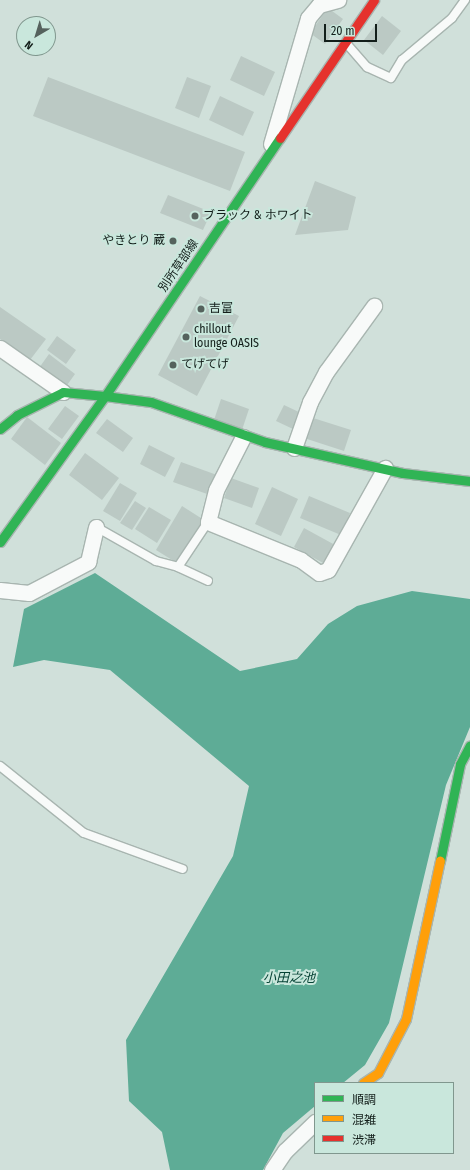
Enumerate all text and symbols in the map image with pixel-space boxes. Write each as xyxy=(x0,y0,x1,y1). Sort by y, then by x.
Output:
north arrow xyxy=(16,16,56,56)
scale bar xyxy=(326,16,379,42)
text: 20 m xyxy=(331,24,355,38)
text: N xyxy=(22,38,36,52)
place label: ブラック & ホワイト xyxy=(203,209,313,223)
marker: ブラック & ホワイト xyxy=(190,211,200,221)
place label: やきとり 蔵 xyxy=(102,234,165,248)
marker: やきとり 蔵 xyxy=(168,236,178,246)
street label: 別所草部線 xyxy=(156,237,202,295)
place label: 吉富 xyxy=(209,302,233,316)
marker: 吉富 xyxy=(196,304,206,314)
place label: chillout lounge OASIS xyxy=(194,323,259,351)
marker: chillout lounge OASIS xyxy=(181,332,191,342)
place label: てげてげ xyxy=(181,358,229,372)
marker: てげてげ xyxy=(168,360,178,370)
water label: 小田之池 xyxy=(263,970,315,986)
legend xyxy=(314,1082,454,1154)
text: 順調 xyxy=(352,1093,376,1107)
text: 混雑 xyxy=(352,1113,376,1127)
text: 渋滞 xyxy=(352,1133,376,1147)

